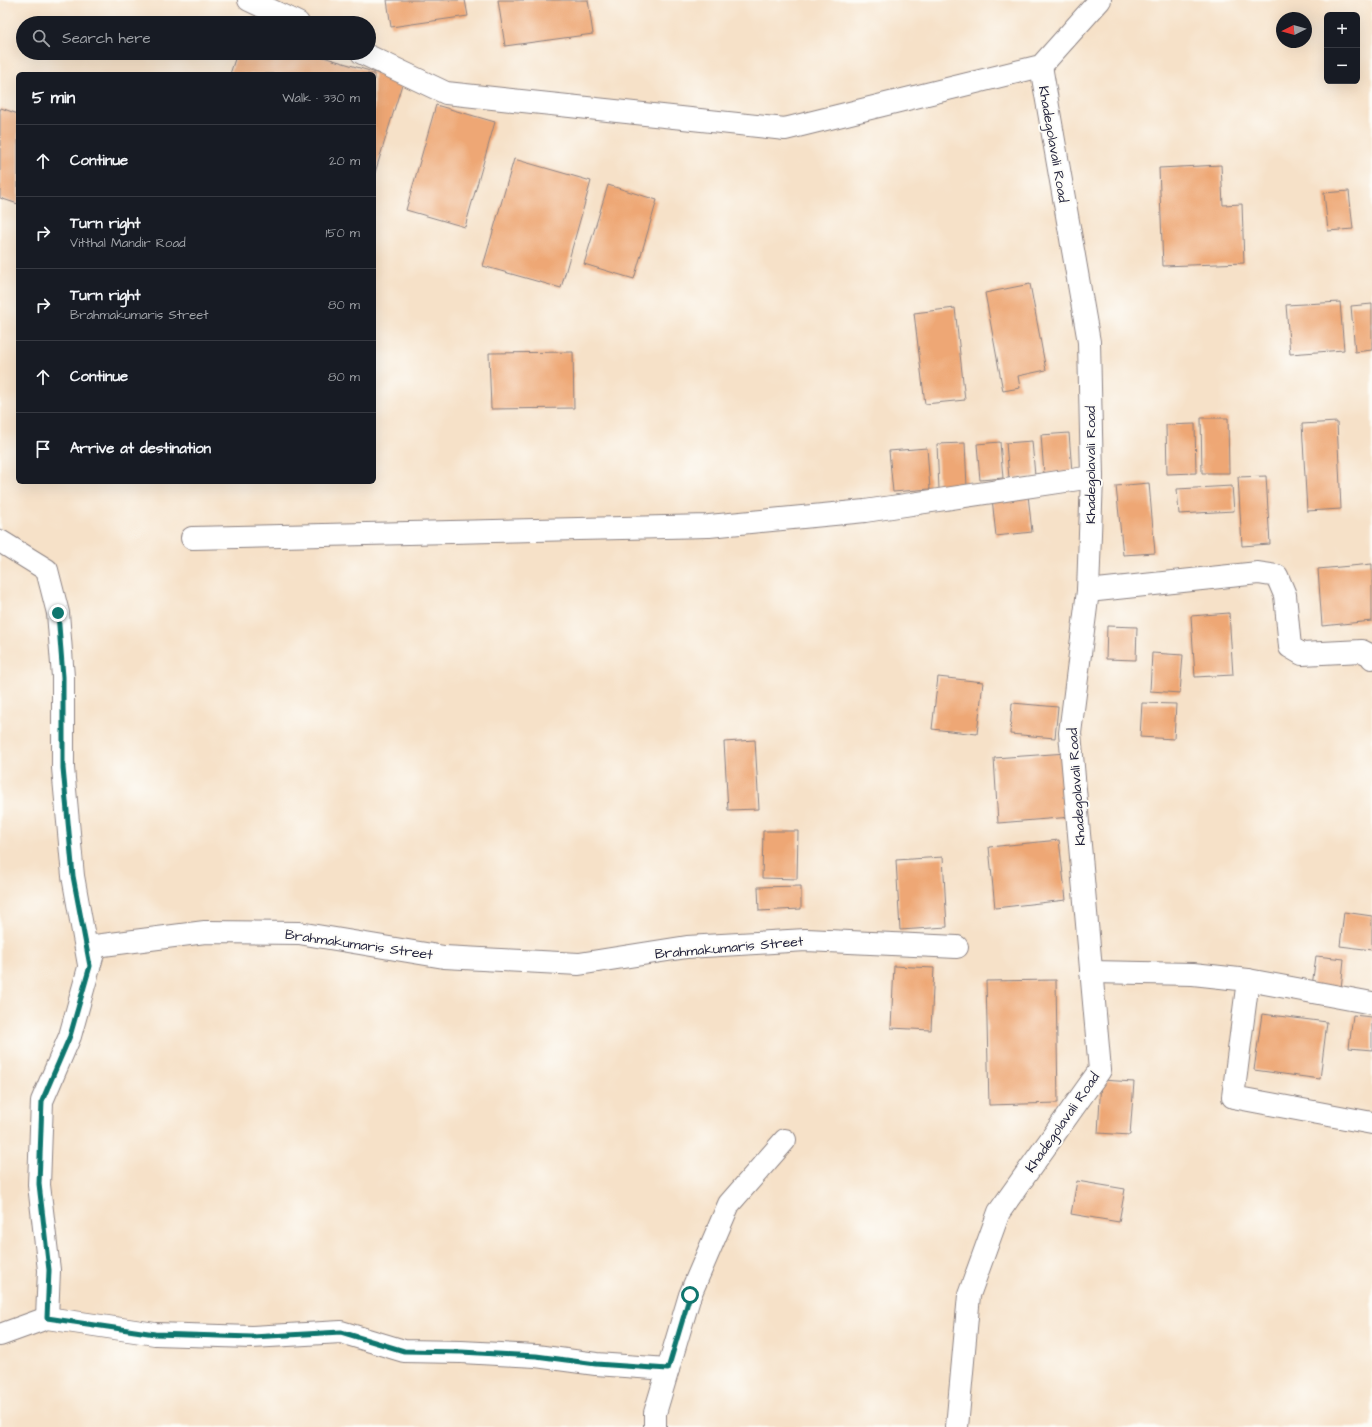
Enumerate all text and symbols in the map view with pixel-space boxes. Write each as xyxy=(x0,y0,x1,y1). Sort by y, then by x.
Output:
north arrow xyxy=(1276,12,1312,48)
map controls xyxy=(1324,12,1360,84)
button: + xyxy=(1324,12,1360,48)
search box xyxy=(16,16,376,60)
icon: search xyxy=(30,27,52,49)
text: Search here xyxy=(62,28,151,49)
button: − xyxy=(1324,48,1360,84)
street label: Khadegolavali Road xyxy=(1033,84,1073,204)
text: 5 min xyxy=(32,86,75,110)
text: Walk · 330 m xyxy=(282,89,360,107)
icon: ahead xyxy=(32,150,54,172)
text: Continue xyxy=(70,150,128,171)
text: 20 m xyxy=(329,152,360,170)
text: Turn right xyxy=(70,213,141,234)
icon: right xyxy=(32,222,54,244)
text: 150 m xyxy=(326,224,360,242)
text: Vitthal Mandir Road xyxy=(70,234,186,252)
text: Turn right xyxy=(70,285,141,306)
icon: right xyxy=(32,294,54,316)
text: 80 m xyxy=(328,296,360,314)
text: Brahmakumaris Street xyxy=(70,306,209,324)
icon: ahead xyxy=(32,366,54,388)
text: Continue xyxy=(70,366,128,387)
text: 80 m xyxy=(328,368,360,386)
street label: Khadegolavali Road xyxy=(1081,406,1101,524)
icon: arrive xyxy=(32,438,54,460)
text: Arrive at destination xyxy=(70,438,211,459)
route end xyxy=(49,604,67,622)
street label: Khadegolavali Road xyxy=(1063,727,1091,847)
street label: Brahmakumaris Street xyxy=(284,925,434,965)
street label: Brahmakumaris Street xyxy=(654,932,805,964)
street label: Khadegolavali Road xyxy=(1021,1068,1105,1177)
route start xyxy=(681,1286,699,1304)

